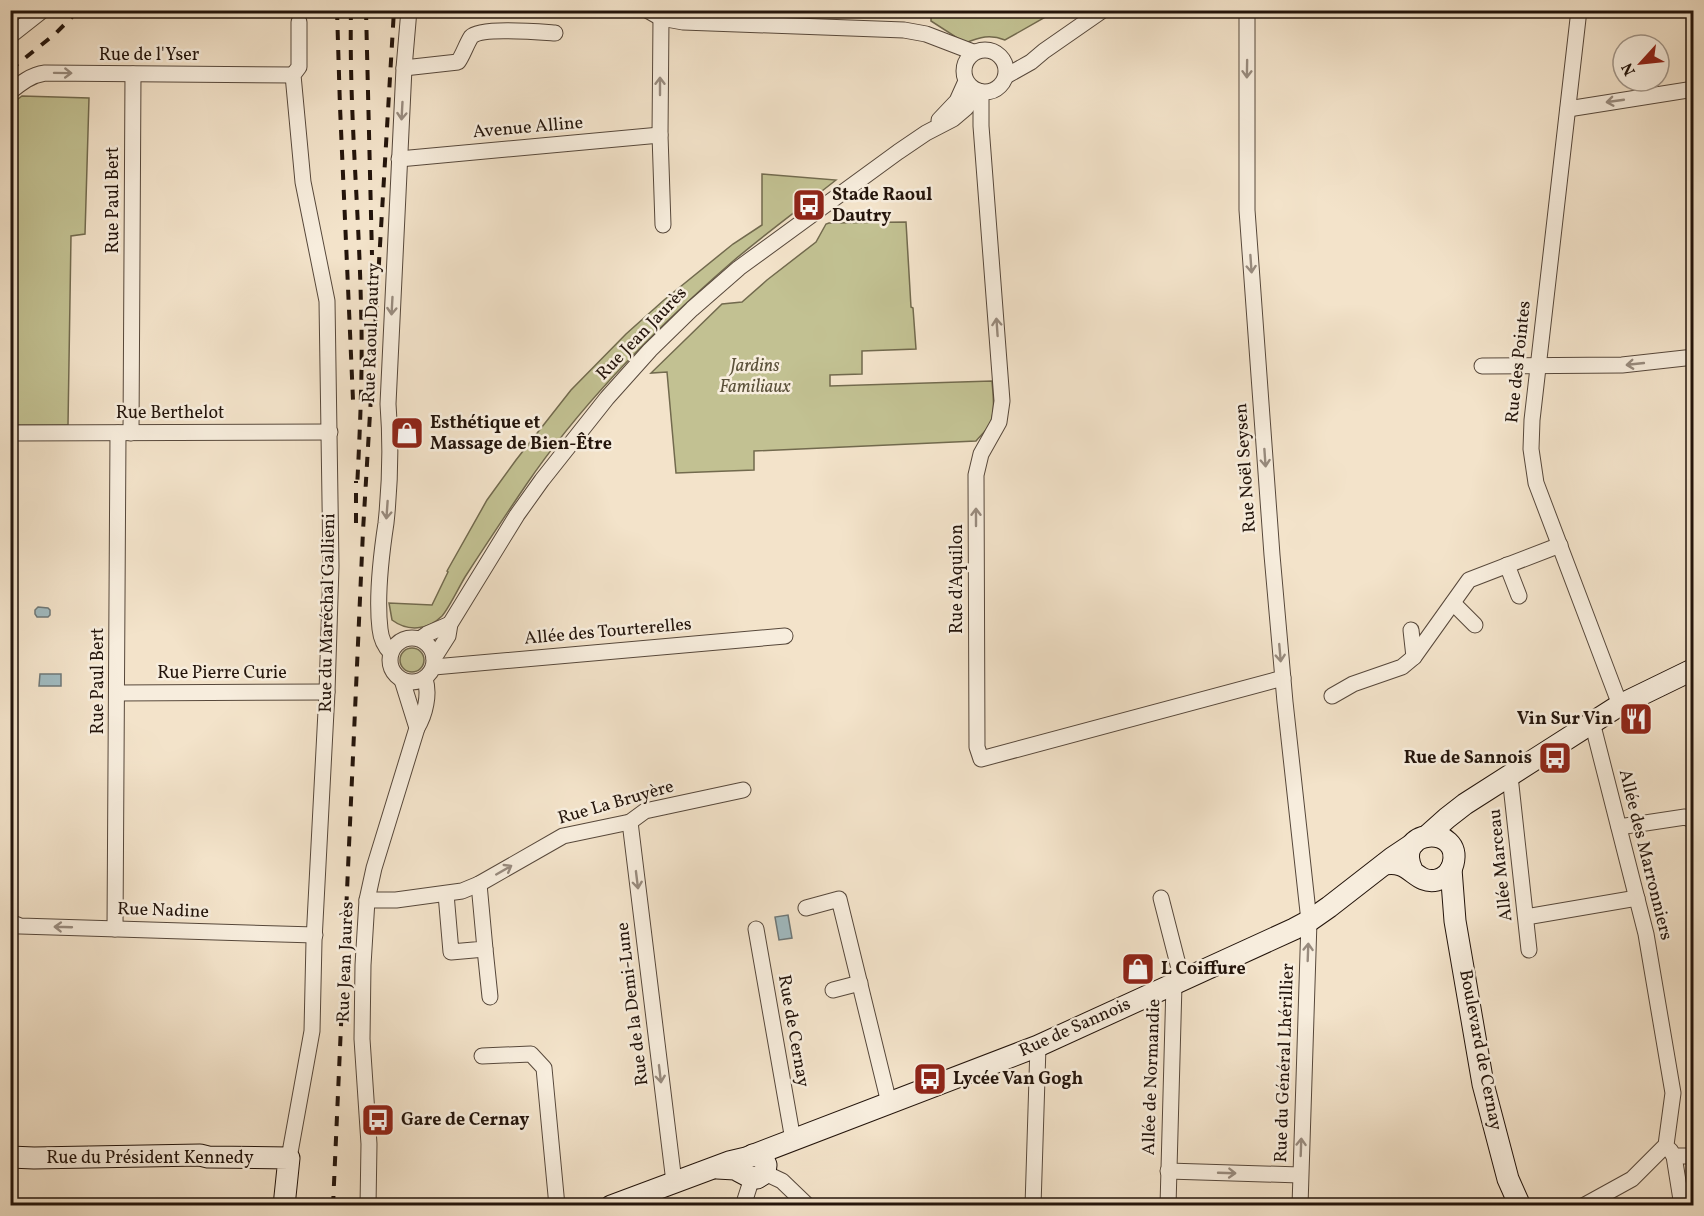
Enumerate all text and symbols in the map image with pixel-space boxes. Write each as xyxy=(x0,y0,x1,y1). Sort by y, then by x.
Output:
north arrow xyxy=(1611,33,1671,93)
street label: Rue de l'Yser xyxy=(99,43,200,68)
one-way arrow xyxy=(1242,58,1253,78)
text: N xyxy=(1617,58,1642,79)
one-way arrow xyxy=(53,68,73,79)
one-way arrow xyxy=(654,77,666,97)
one-way arrow xyxy=(1605,95,1625,106)
one-way arrow xyxy=(396,100,407,120)
street label: Avenue Alline xyxy=(472,111,584,145)
street label: Rue Paul Bert xyxy=(101,147,126,253)
place label: Stade Raoul Dautry xyxy=(832,183,932,229)
bus stop icon: Stade Raoul Dautry xyxy=(791,187,827,223)
one-way arrow xyxy=(1246,253,1257,273)
street label: Rue Raoul Dautry xyxy=(357,262,387,404)
street label: Rue Jean Jaurès xyxy=(591,282,693,386)
one-way arrow xyxy=(387,295,398,315)
street label: Rue des Pointes xyxy=(1500,300,1538,424)
one-way arrow xyxy=(991,318,1002,338)
park label: Jardins Familiaux xyxy=(719,354,791,400)
one-way arrow xyxy=(1626,358,1646,369)
street label: Rue Berthelot xyxy=(116,401,224,426)
street label: Rue Noël Seysen xyxy=(1229,402,1263,534)
place label: Esthétique et Massage de Bien-Être xyxy=(430,411,612,457)
shop icon: Esthétique et Massage de Bien-Être xyxy=(389,415,425,451)
one-way arrow xyxy=(1259,448,1270,468)
one-way arrow xyxy=(381,500,392,520)
one-way arrow xyxy=(970,507,982,527)
street label: Rue du Maréchal Gallieni xyxy=(314,513,342,713)
street label: Rue d'Aquilon xyxy=(945,524,970,634)
street label: Allée des Tourterelles xyxy=(523,612,693,652)
street label: Rue Paul Bert xyxy=(86,628,111,734)
one-way arrow xyxy=(1275,642,1286,662)
street label: Rue Pierre Curie xyxy=(157,661,287,686)
restaurant icon: Vin Sur Vin xyxy=(1618,701,1654,737)
place label: Vin Sur Vin xyxy=(1517,707,1613,732)
bus stop icon: Rue de Sannois xyxy=(1537,740,1573,776)
place label: Rue de Sannois xyxy=(1404,746,1532,771)
street label: Allée des Marronniers xyxy=(1612,767,1678,943)
street label: Rue La Bruyère xyxy=(555,774,677,832)
street label: Allée Marceau xyxy=(1483,807,1519,923)
one-way arrow xyxy=(495,864,512,876)
one-way arrow xyxy=(632,869,643,889)
street label: Rue Nadine xyxy=(117,897,209,925)
street label: Rue Jean Jaurès xyxy=(331,901,361,1023)
one-way arrow xyxy=(53,921,73,933)
street label: Rue de la Demi-Lune xyxy=(611,921,655,1087)
one-way arrow xyxy=(1303,943,1314,963)
shop icon: L Coiffure xyxy=(1120,951,1156,987)
place label: L Coiffure xyxy=(1161,957,1246,982)
street label: Rue du Général Lhérillier xyxy=(1269,962,1301,1163)
street label: Boulevard de Cernay xyxy=(1452,967,1508,1133)
street label: Rue de Cernay xyxy=(771,973,815,1089)
street label: Rue de Sannois xyxy=(1015,992,1135,1064)
street label: Allée de Normandie xyxy=(1137,998,1167,1156)
bus stop icon: Lycée Van Gogh xyxy=(912,1061,948,1097)
one-way arrow xyxy=(655,1063,666,1083)
place label: Lycée Van Gogh xyxy=(953,1067,1083,1092)
bus stop icon: Gare de Cernay xyxy=(360,1102,396,1138)
place label: Gare de Cernay xyxy=(401,1108,529,1133)
one-way arrow xyxy=(1296,1138,1307,1158)
street label: Rue du Président Kennedy xyxy=(46,1146,254,1171)
one-way arrow xyxy=(1216,1167,1236,1179)

